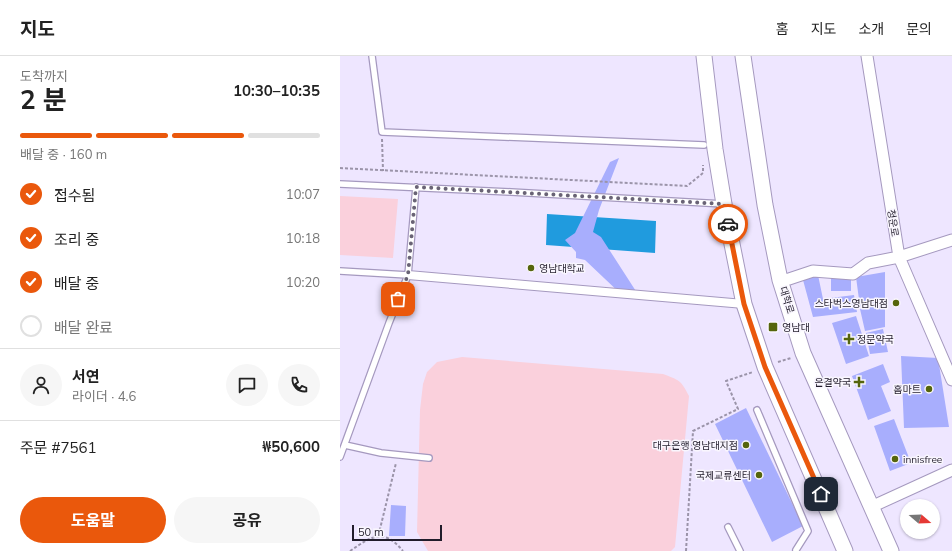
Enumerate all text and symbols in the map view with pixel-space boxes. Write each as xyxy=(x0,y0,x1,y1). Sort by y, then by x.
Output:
text: 지도 xyxy=(20,17,55,41)
text: 홈 xyxy=(776,20,789,38)
text: 지도 xyxy=(811,20,836,38)
text: 소개 xyxy=(858,20,884,38)
text: 문의 xyxy=(906,20,932,38)
text: 도착까지 xyxy=(20,68,68,84)
text: 10:30–10:35 xyxy=(233,81,320,100)
text: 2 분 xyxy=(20,83,67,116)
text: 배달 중 · 160 m xyxy=(20,146,107,162)
icon: check xyxy=(20,183,42,205)
text: 접수됨 xyxy=(54,186,95,205)
text: 10:07 xyxy=(286,186,320,202)
courier xyxy=(708,204,748,244)
street label: 청운로 xyxy=(884,208,902,238)
icon: car xyxy=(717,213,739,235)
icon: check xyxy=(20,227,42,249)
text: 조리 중 xyxy=(54,230,99,249)
text: 10:18 xyxy=(286,230,320,246)
place label: 영남대학교 xyxy=(539,262,585,275)
marker: 영남대학교 xyxy=(526,263,536,273)
icon: check xyxy=(20,271,42,293)
text: 배달 중 xyxy=(54,274,99,293)
text: 10:20 xyxy=(286,274,320,290)
pin xyxy=(381,282,415,316)
street label: 대학로 xyxy=(777,285,797,315)
icon: bag xyxy=(387,288,409,310)
place label: 스타벅스영남대점 xyxy=(814,297,888,310)
marker: 스타벅스영남대점 xyxy=(891,298,901,308)
text: 배달 완료 xyxy=(54,318,113,337)
marker: 영남대 xyxy=(767,321,779,333)
place label: 영남대 xyxy=(782,321,810,334)
place label: 정문약국 xyxy=(857,333,894,346)
marker: 정문약국 xyxy=(844,334,854,344)
button: person xyxy=(20,364,62,406)
button: chat xyxy=(226,364,268,406)
button: phone xyxy=(278,364,320,406)
text: 서연 xyxy=(72,367,100,386)
place label: 은결약국 xyxy=(814,376,851,389)
marker: 은결약국 xyxy=(854,377,864,387)
place label: 홈마트 xyxy=(893,383,921,396)
marker: 홈마트 xyxy=(924,384,934,394)
text: 라이더 · 4.6 xyxy=(72,388,136,404)
text: ₩50,600 xyxy=(262,437,320,456)
text: 주문 #7561 xyxy=(20,438,97,457)
place label: 대구은행 영남대지점 xyxy=(653,439,738,452)
marker: 대구은행 영남대지점 xyxy=(741,440,751,450)
place label: innisfree xyxy=(903,453,942,466)
marker: innisfree xyxy=(890,454,900,464)
place label: 국제교류센터 xyxy=(696,469,751,482)
marker: 국제교류센터 xyxy=(754,470,764,480)
pin xyxy=(804,477,838,511)
icon: home xyxy=(810,483,832,505)
button: 도움말 xyxy=(20,497,166,543)
button: 공유 xyxy=(174,497,320,543)
north arrow xyxy=(900,499,940,539)
map controls xyxy=(900,499,940,539)
scale bar xyxy=(352,523,442,542)
text: 50 m xyxy=(358,525,384,539)

